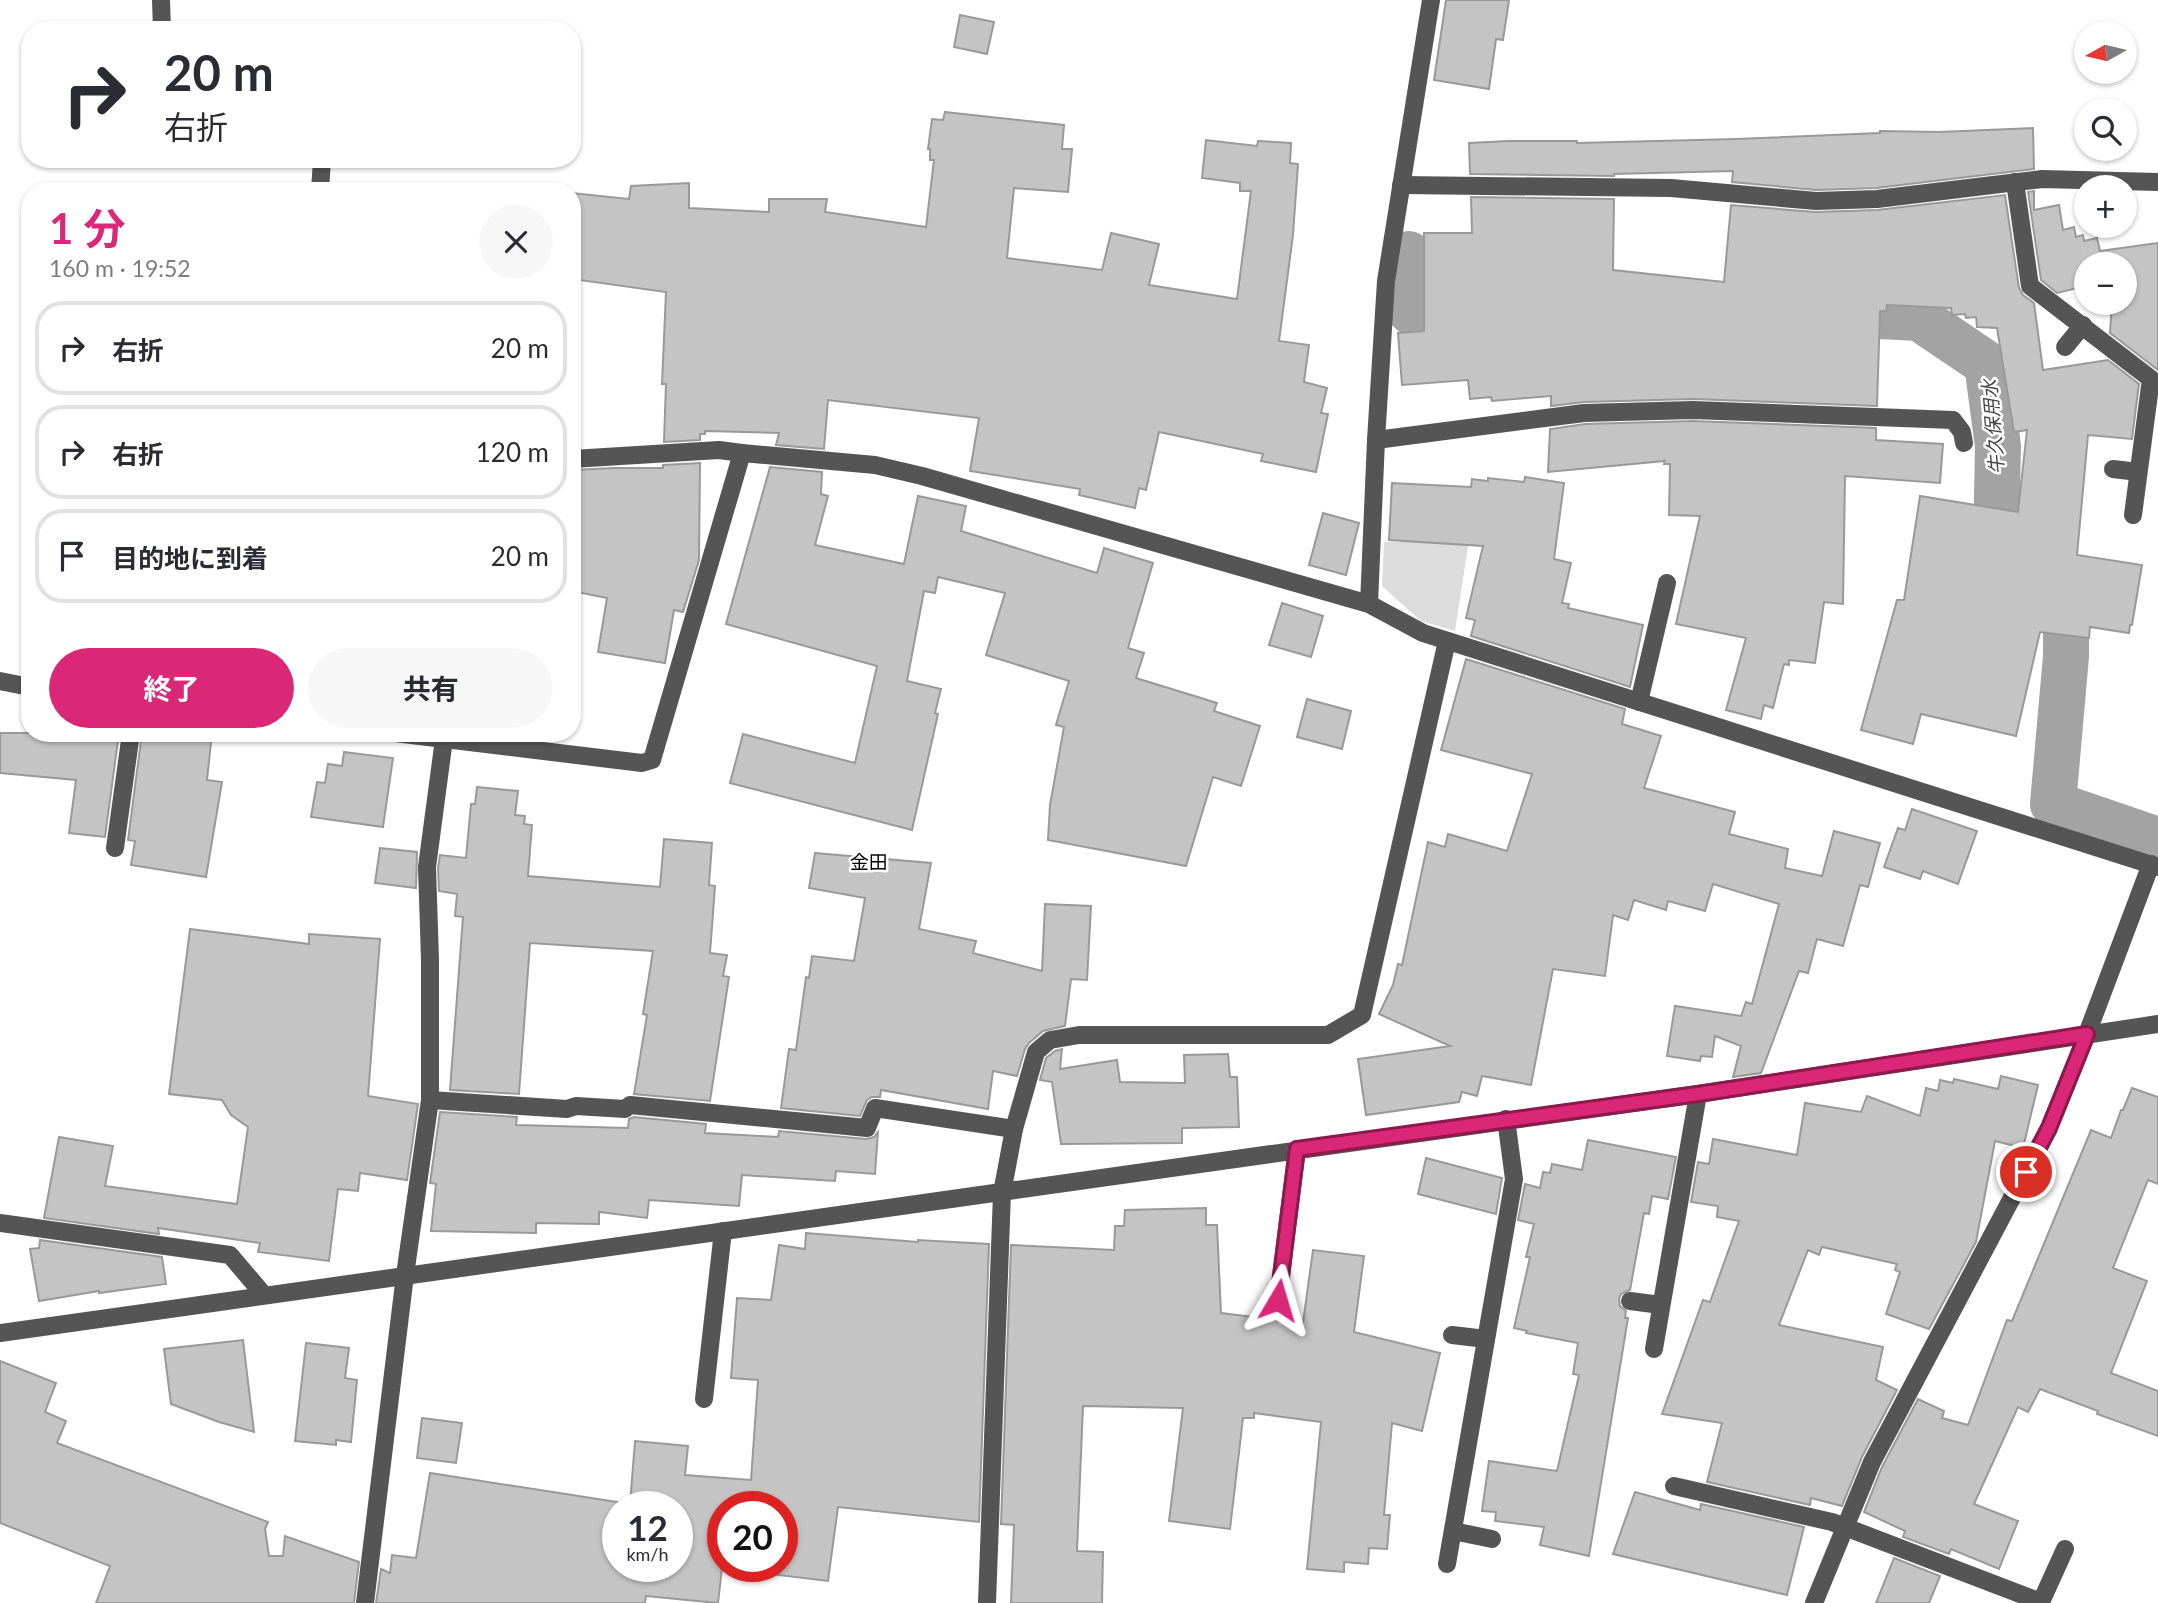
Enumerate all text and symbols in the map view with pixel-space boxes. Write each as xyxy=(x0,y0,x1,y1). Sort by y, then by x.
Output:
north arrow xyxy=(2074,21,2137,84)
map controls xyxy=(2074,21,2137,315)
text: 20 m xyxy=(164,43,274,101)
icon: right xyxy=(49,49,140,140)
button: search xyxy=(2074,98,2137,161)
text: 右折 xyxy=(164,107,228,146)
button: + xyxy=(2074,175,2137,238)
text: 1 分 xyxy=(49,203,126,253)
button: close xyxy=(479,205,553,279)
button: − xyxy=(2074,252,2137,315)
text: 160 m · 19:52 xyxy=(49,254,191,282)
icon: right xyxy=(53,329,91,367)
text: 20 m xyxy=(491,332,549,364)
text: 右折 xyxy=(112,334,164,366)
water label: 牛久保用水 xyxy=(1977,377,2008,475)
icon: right xyxy=(53,433,91,471)
text: 120 m xyxy=(476,436,549,468)
text: 右折 xyxy=(112,438,164,470)
icon: arrive xyxy=(53,537,91,575)
text: 20 m xyxy=(491,540,549,572)
text: 目的地に到着 xyxy=(112,542,268,574)
button: 終了 xyxy=(49,648,294,728)
button: 共有 xyxy=(308,648,553,728)
district label: 金田 xyxy=(850,850,888,873)
pin xyxy=(1996,1142,2056,1202)
icon: arrive xyxy=(2007,1153,2045,1191)
position arrow xyxy=(1241,1263,1315,1337)
speed limit sign: 20 xyxy=(707,1491,798,1582)
text: 12 xyxy=(627,1506,668,1548)
text: km/h xyxy=(626,1543,669,1565)

